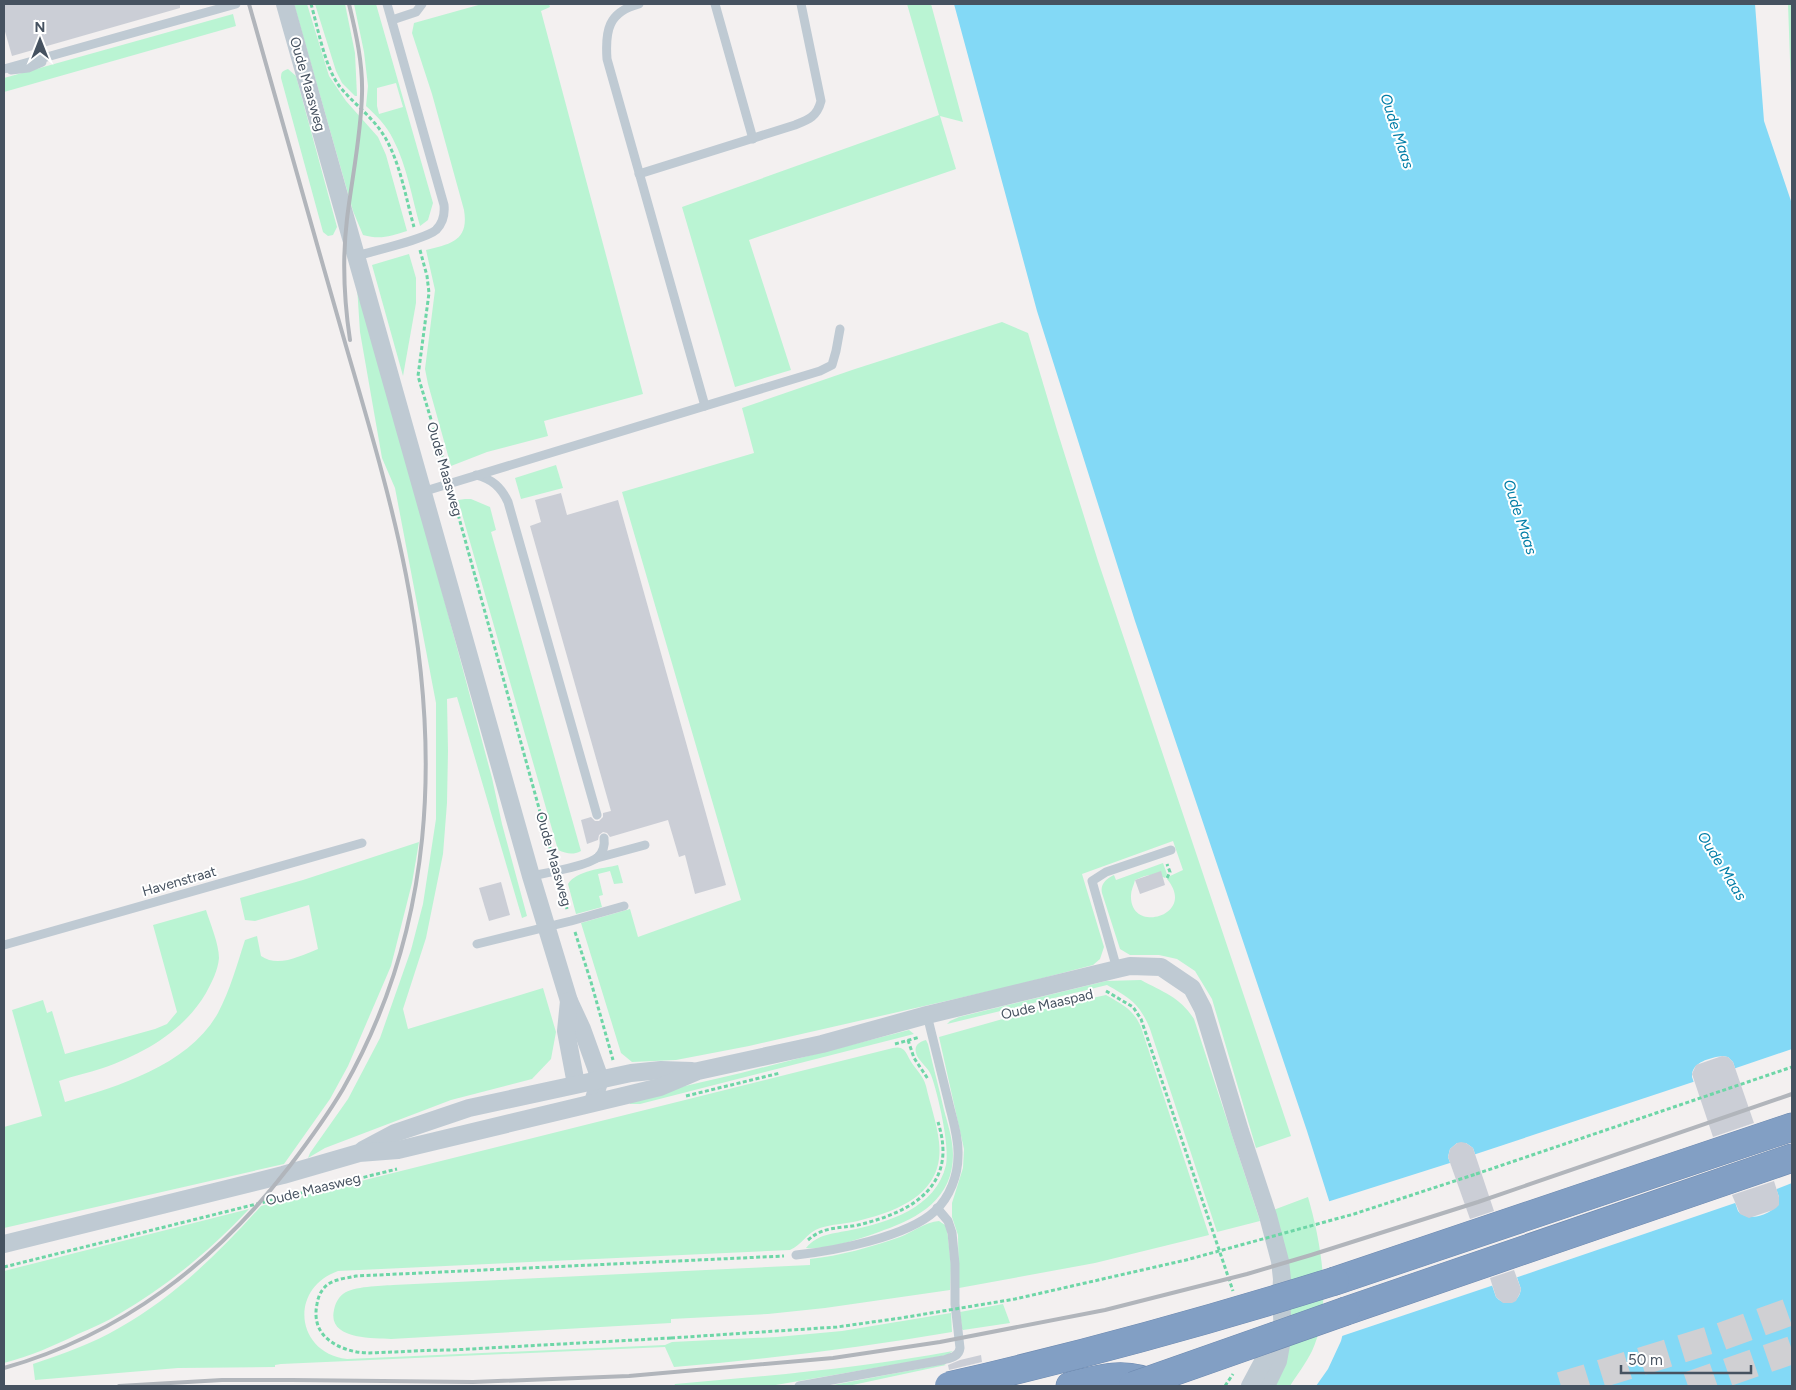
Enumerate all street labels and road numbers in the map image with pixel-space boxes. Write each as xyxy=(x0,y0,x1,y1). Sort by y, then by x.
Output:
street label: Oude Maasweg xyxy=(286,35,329,133)
street label: Oude Maasweg xyxy=(423,420,466,518)
street label: Oude Maasweg xyxy=(532,810,575,908)
street label: Havenstraat xyxy=(140,863,218,900)
street label: Oude Maaspad xyxy=(999,986,1095,1023)
street label: Oude Maasweg xyxy=(264,1169,362,1210)

